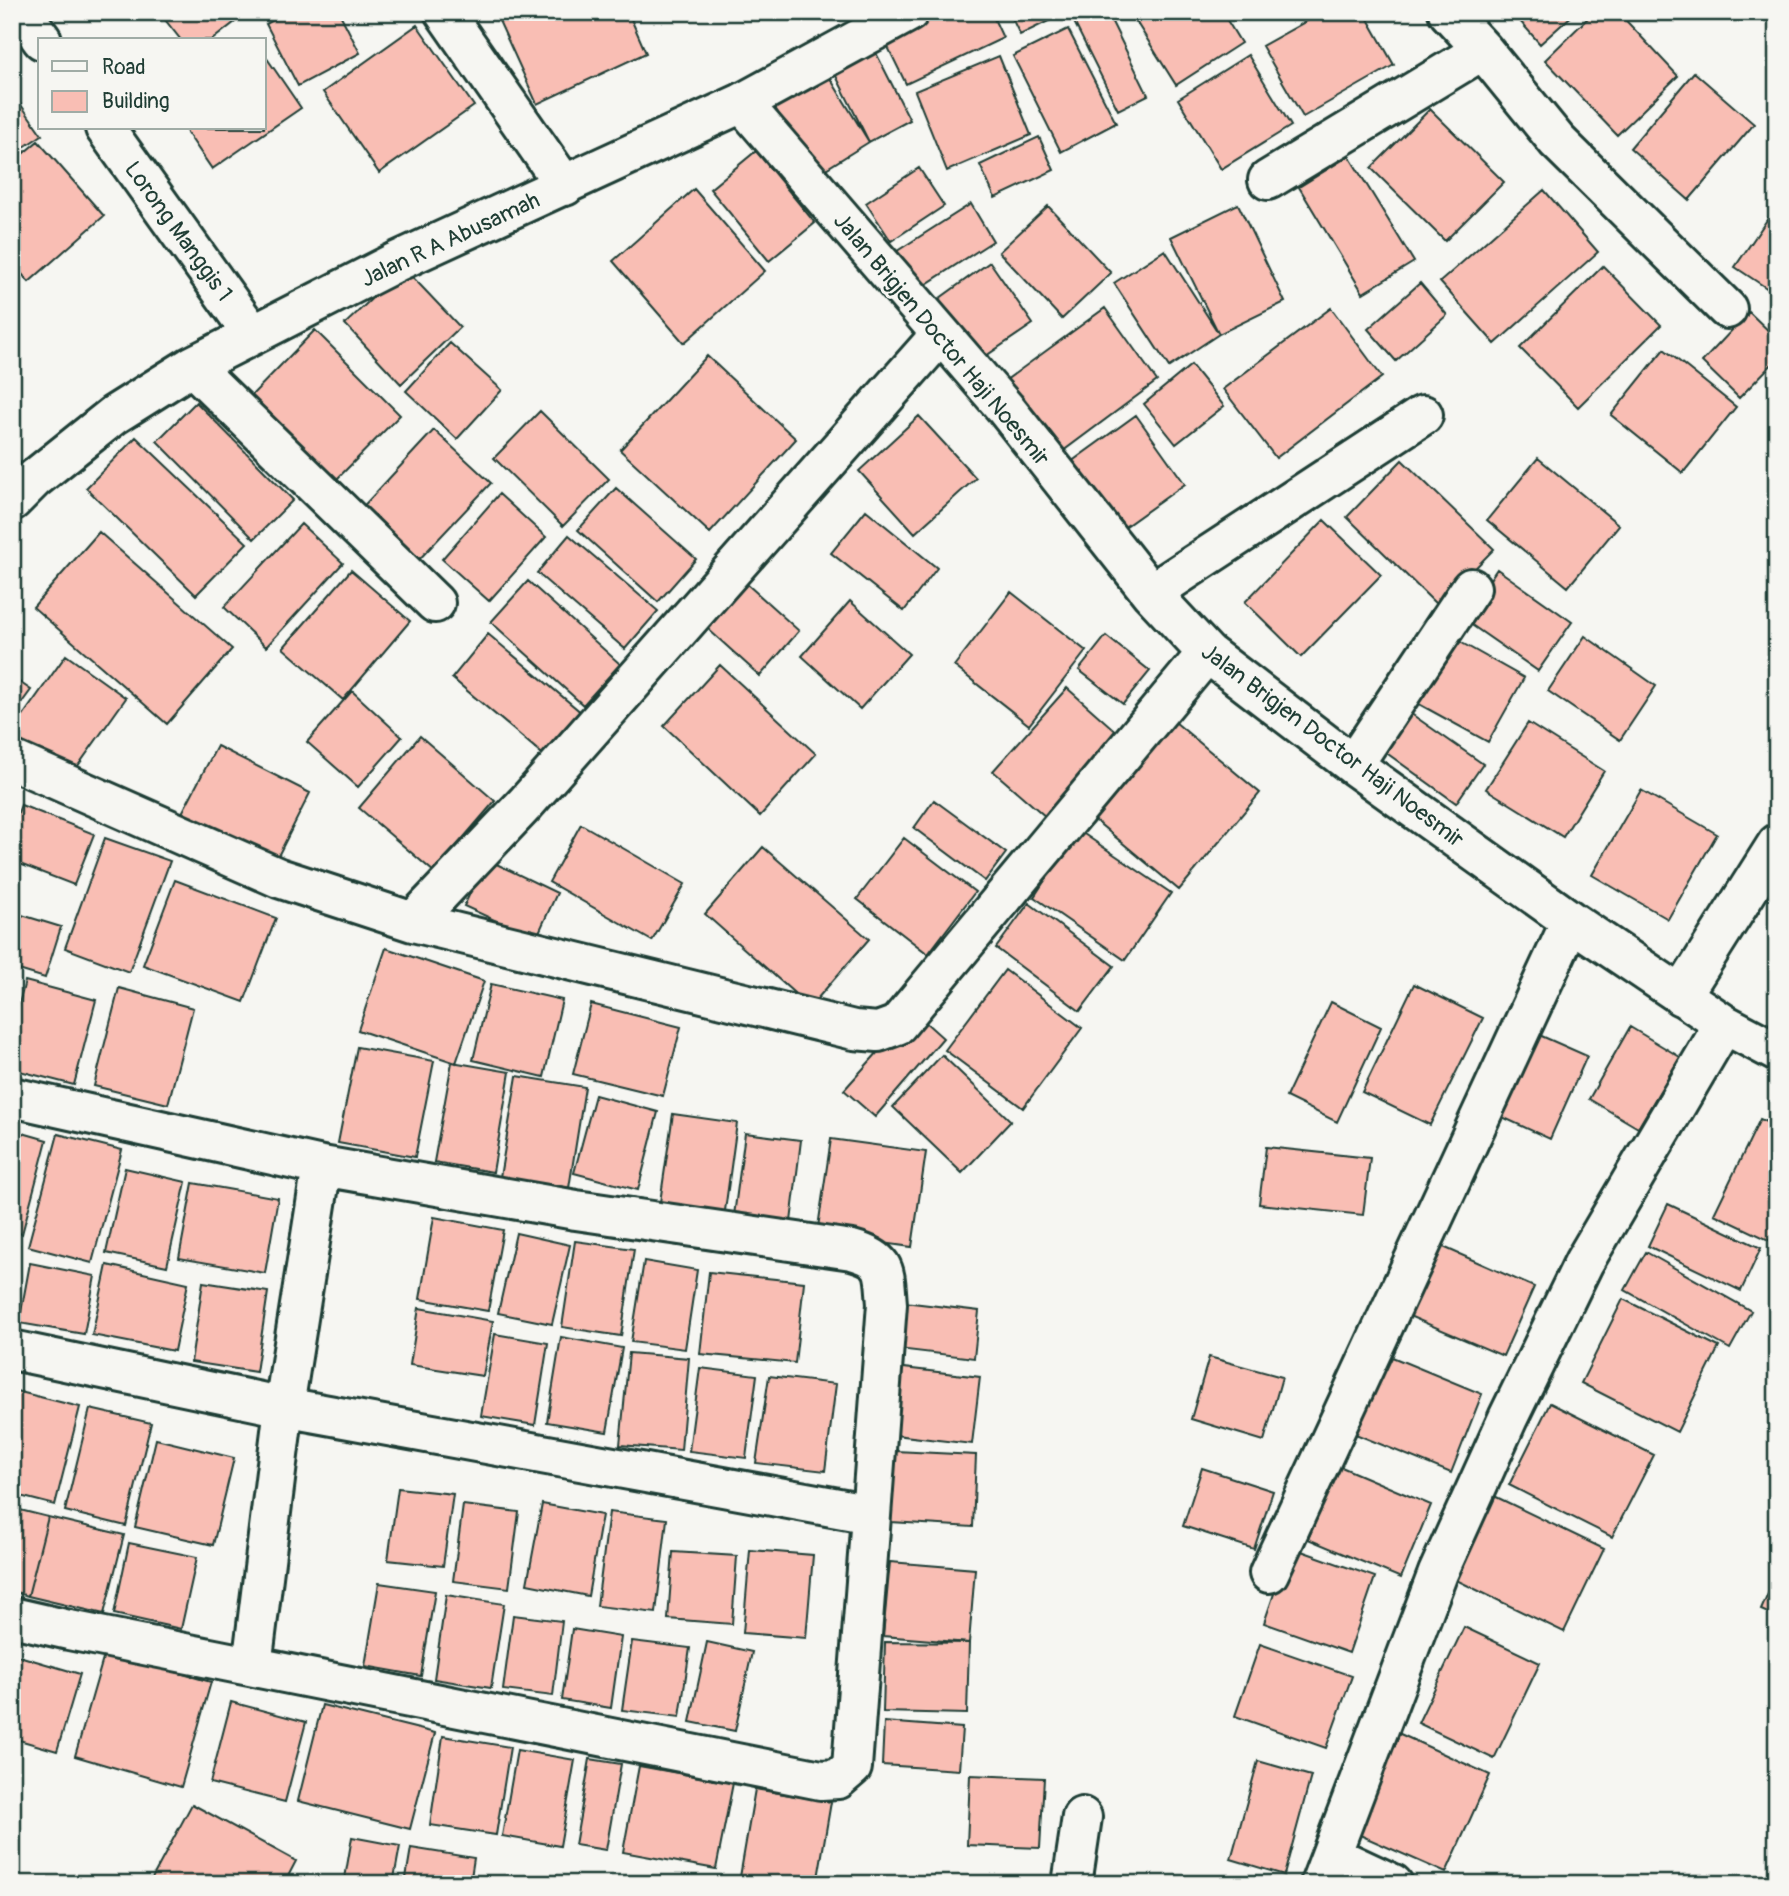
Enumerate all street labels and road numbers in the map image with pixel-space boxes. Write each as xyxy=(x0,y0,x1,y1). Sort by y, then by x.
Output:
street label: Lorong Manggis 1 xyxy=(118,156,239,307)
street label: Jalan R A Abusamah xyxy=(356,185,544,294)
street label: Jalan Brigjen Doctor Haji Noesmir xyxy=(827,207,1056,472)
street label: Jalan Brigjen Doctor Haji Noesmir xyxy=(1196,637,1470,854)

